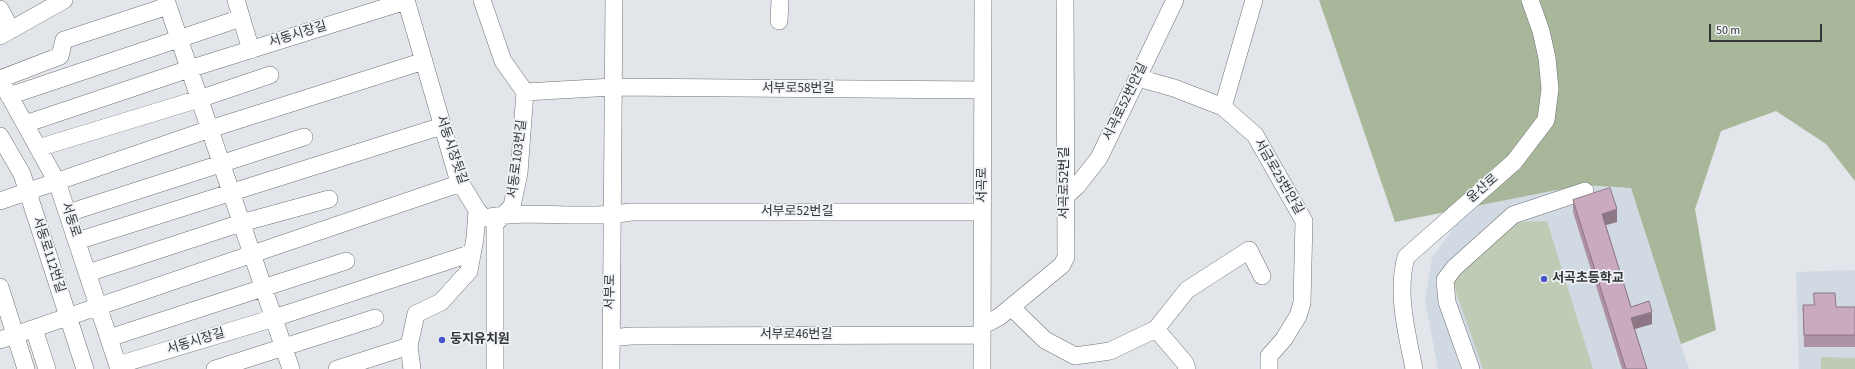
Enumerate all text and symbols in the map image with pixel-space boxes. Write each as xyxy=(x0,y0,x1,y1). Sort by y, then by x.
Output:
scale bar xyxy=(1711,16,1824,42)
street label: 서동시장길 xyxy=(267,19,329,51)
text: 50 m xyxy=(1716,22,1740,39)
street label: 서곡로52번안길 xyxy=(1100,61,1152,143)
street label: 서부로58번길 xyxy=(762,81,834,97)
street label: 서동시장뒷길 xyxy=(432,114,470,186)
street label: 서동로103번길 xyxy=(505,119,531,199)
street label: 서금로25번안길 xyxy=(1250,136,1306,218)
street label: 서곡로52번길 xyxy=(1057,147,1073,219)
street label: 서곡로 xyxy=(975,167,991,203)
street label: 윤산로 xyxy=(1464,171,1502,207)
street label: 서동로 xyxy=(57,201,83,239)
street label: 서부로52번길 xyxy=(761,204,833,220)
street label: 서동로112번길 xyxy=(28,215,68,295)
place label: 서곡초등학교 xyxy=(1552,271,1624,287)
street label: 서부로 xyxy=(603,274,619,310)
marker: 서곡초등학교 xyxy=(1539,274,1549,284)
street label: 서동시장길 xyxy=(165,326,227,358)
street label: 서부로46번길 xyxy=(760,327,832,343)
place label: 둥지유치원 xyxy=(450,332,510,348)
marker: 둥지유치원 xyxy=(437,335,447,345)

